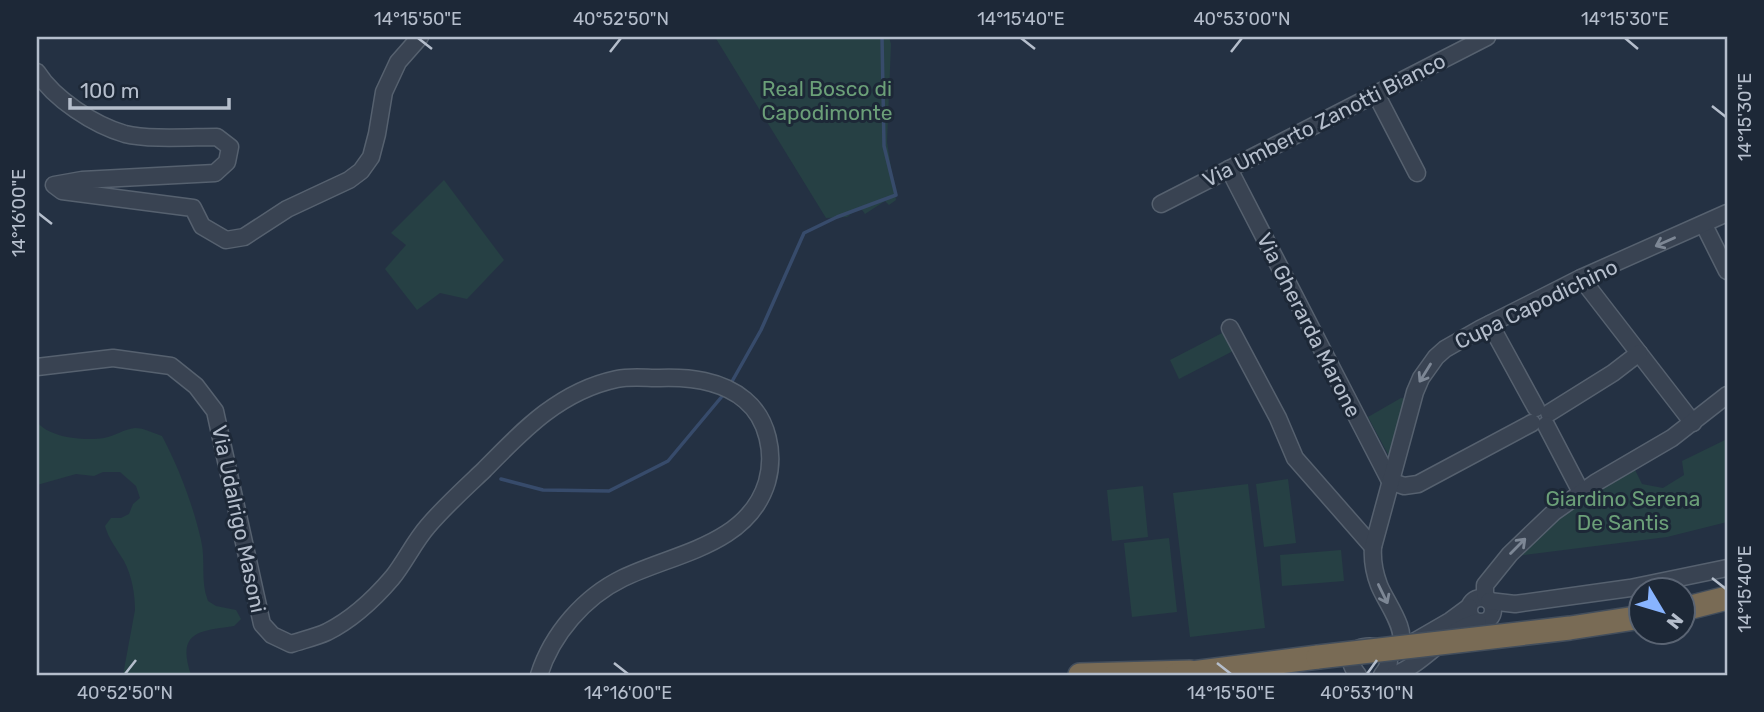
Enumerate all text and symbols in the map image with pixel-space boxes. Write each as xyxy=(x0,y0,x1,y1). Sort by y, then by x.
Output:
text: 14°15'50"E xyxy=(374,8,462,30)
text: 40°52'50"N xyxy=(573,8,669,30)
text: 14°15'40"E xyxy=(977,8,1065,30)
text: 40°53'00"N xyxy=(1193,8,1291,30)
text: 14°15'30"E xyxy=(1581,8,1669,30)
street label: Via Umberto Zanotti Bianco xyxy=(1198,48,1450,192)
scale bar xyxy=(70,66,229,110)
text: 14°15'30"E xyxy=(1734,73,1756,161)
park label: Real Bosco di Capodimonte xyxy=(762,76,893,125)
text: 100 m xyxy=(80,78,139,103)
text: 14°16'00"E xyxy=(8,169,30,257)
street label: Via Gherarda Marone xyxy=(1252,229,1366,421)
one-way arrow xyxy=(1655,236,1677,249)
street label: Cupa Capodichino xyxy=(1451,254,1621,354)
one-way arrow xyxy=(1418,362,1432,382)
street label: Via Udalrigo Masoni xyxy=(207,423,271,615)
park label: Giardino Serena De Santis xyxy=(1546,486,1700,535)
one-way arrow xyxy=(1510,538,1527,555)
text: 14°15'40"E xyxy=(1734,545,1756,633)
north arrow xyxy=(1628,576,1698,646)
one-way arrow xyxy=(1377,583,1390,604)
text: N xyxy=(1662,609,1688,634)
text: 40°52'50"N xyxy=(77,682,173,704)
text: 14°16'00"E xyxy=(584,682,672,704)
text: 14°15'50"E xyxy=(1187,682,1275,704)
text: 40°53'10"N xyxy=(1320,682,1414,704)

